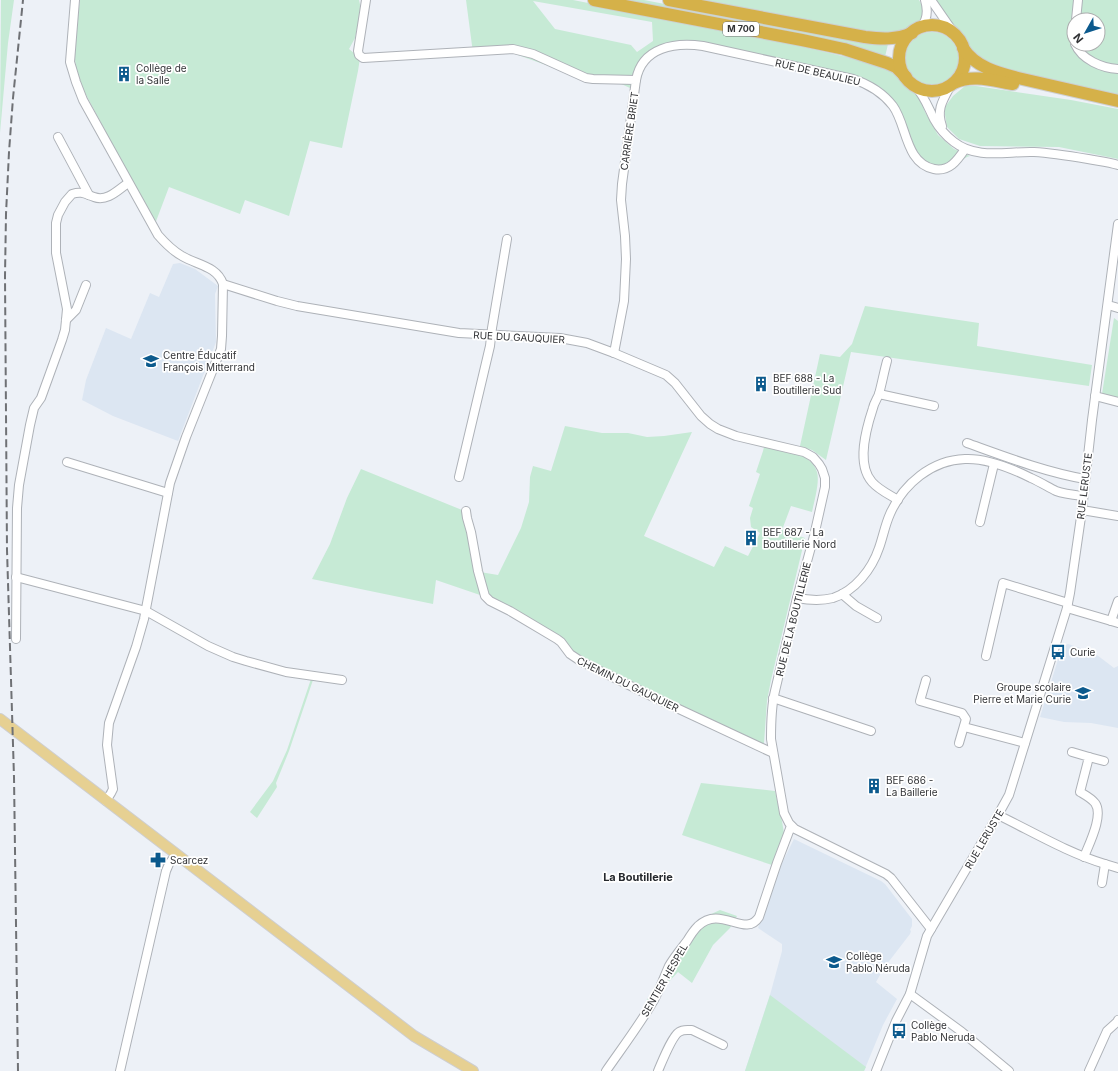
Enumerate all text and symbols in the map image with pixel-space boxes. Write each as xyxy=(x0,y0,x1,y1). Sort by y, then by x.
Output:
north arrow xyxy=(1066,12,1106,52)
road number: M 700 xyxy=(723,22,759,36)
text: N xyxy=(1070,31,1086,46)
street label: RUE DE BEAULIEU xyxy=(774,56,862,88)
place label: Collège de la Salle xyxy=(136,62,187,86)
building icon: Collège de la Salle xyxy=(115,65,133,83)
street label: CARRIÈRE BRIET xyxy=(617,91,640,171)
street label: RUE DU GAUQUIER xyxy=(473,329,566,345)
place label: Centre Éducatif François Mitterrand xyxy=(163,348,255,373)
school or university icon: Centre Éducatif François Mitterrand xyxy=(142,352,160,370)
place label: BEF 688 - La Boutillerie Sud xyxy=(773,372,841,396)
building icon: BEF 688 - La Boutillerie Sud xyxy=(752,375,770,393)
street label: RUE LERUSTE xyxy=(1074,452,1094,520)
place label: BEF 687 - La Boutillerie Nord xyxy=(763,526,836,550)
building icon: BEF 687 - La Boutillerie Nord xyxy=(742,529,760,547)
street label: RUE DE LA BOUTILLERIE xyxy=(773,561,813,677)
bus stop icon: Curie xyxy=(1049,643,1067,661)
place label: Curie xyxy=(1070,646,1096,658)
street label: CHEMIN DU GAUQUIER xyxy=(575,654,681,714)
place label: Groupe scolaire Pierre et Marie Curie xyxy=(973,681,1071,705)
school or university icon: Groupe scolaire Pierre et Marie Curie xyxy=(1074,684,1092,702)
place label: BEF 686 - La Baillerie xyxy=(886,774,938,798)
building icon: BEF 686 - La Baillerie xyxy=(865,777,883,795)
street label: RUE LERUSTE xyxy=(962,807,1006,871)
pharmacy icon: Scarcez xyxy=(149,851,167,869)
place label: Scarcez xyxy=(170,854,208,866)
district label: La Boutillerie xyxy=(603,870,673,884)
street label: SENTIER HESPEL xyxy=(638,941,690,1019)
place label: Collège Pablo Néruda xyxy=(846,950,910,974)
school or university icon: Collège Pablo Néruda xyxy=(825,953,843,971)
place label: Collège Pablo Neruda xyxy=(911,1019,975,1043)
bus stop icon: Collège Pablo Neruda xyxy=(890,1022,908,1040)

